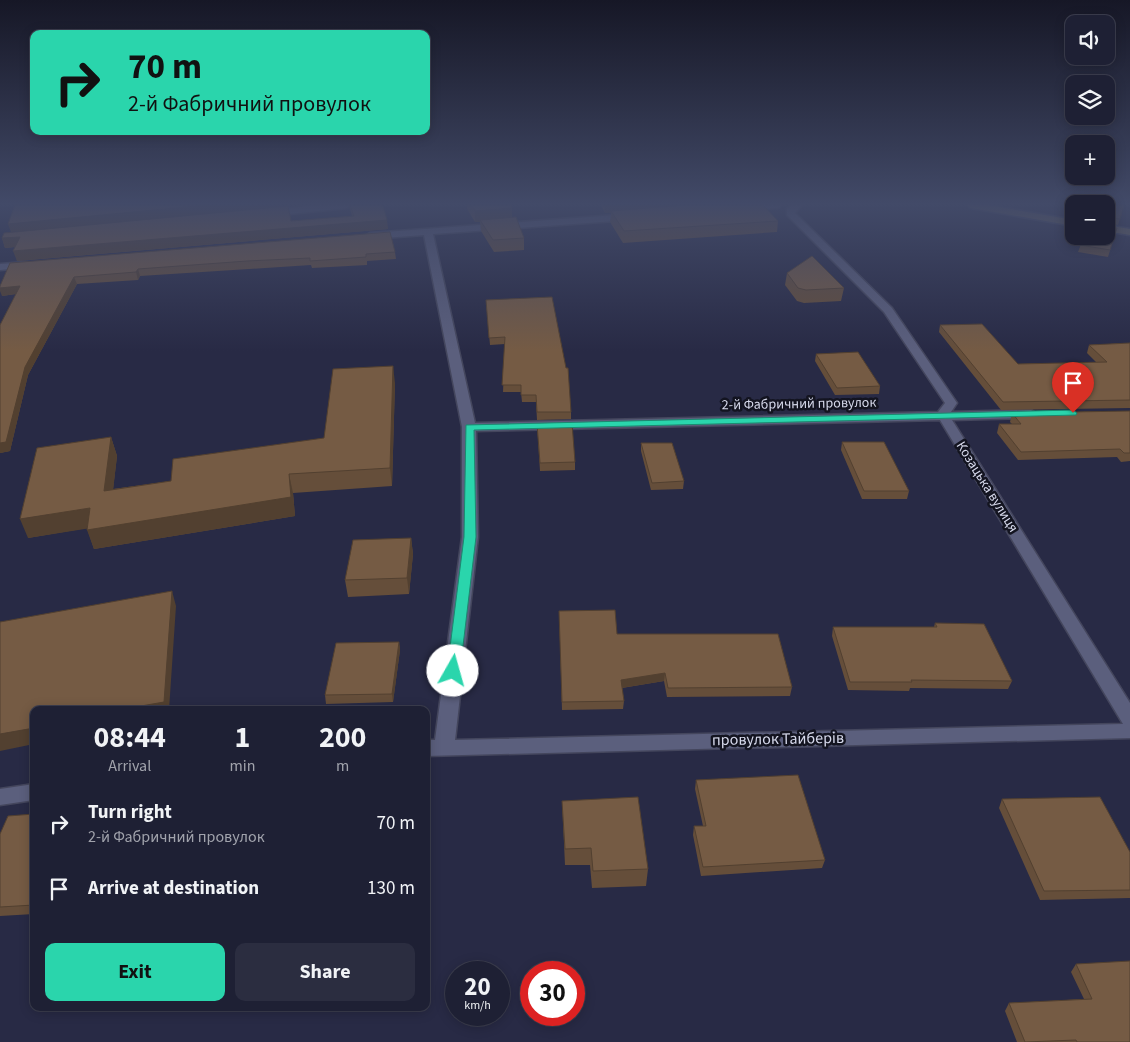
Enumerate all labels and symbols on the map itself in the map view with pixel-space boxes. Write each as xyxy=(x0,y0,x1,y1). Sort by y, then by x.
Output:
pin xyxy=(1052,362,1094,413)
street label: 2-й Фабричний провулок xyxy=(722,393,877,415)
street label: Козацька вулиця xyxy=(951,438,1023,536)
position arrow xyxy=(426,644,478,696)
street label: провулок Тайберів xyxy=(712,727,844,751)
speed limit sign: 30 xyxy=(520,961,585,1026)

